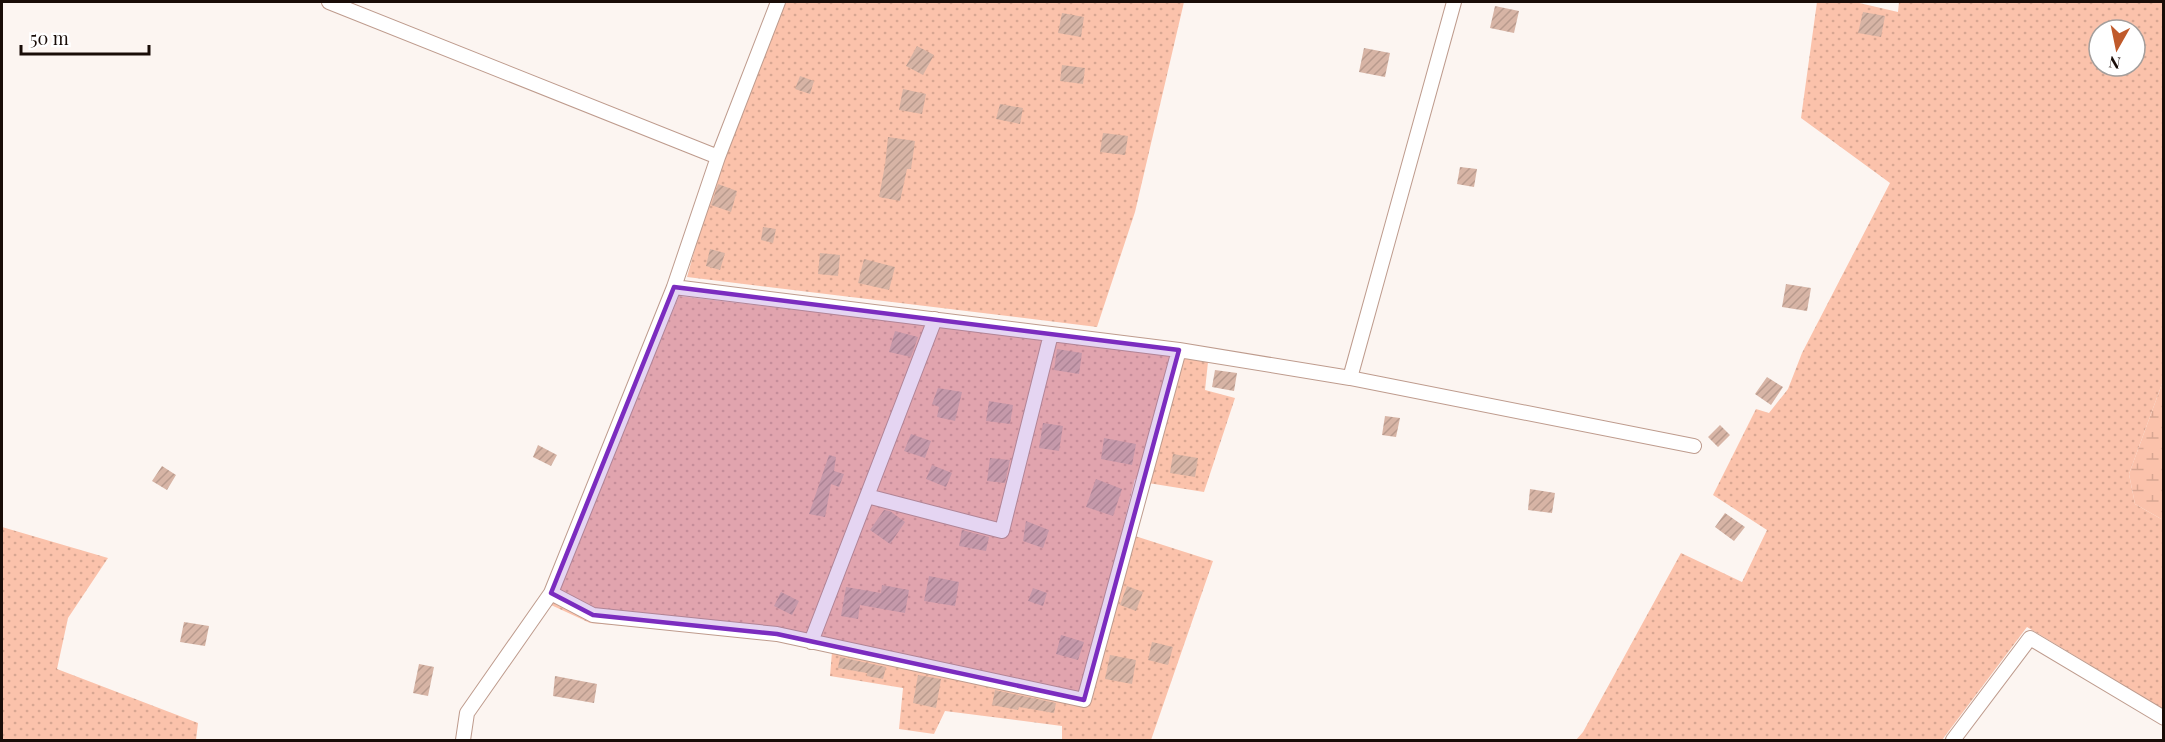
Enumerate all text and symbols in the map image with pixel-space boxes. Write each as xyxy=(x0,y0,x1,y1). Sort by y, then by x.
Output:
scale bar xyxy=(21,18,148,56)
north arrow xyxy=(2087,18,2147,78)
text: 50 m xyxy=(30,26,69,50)
text: N xyxy=(2107,52,2122,75)

